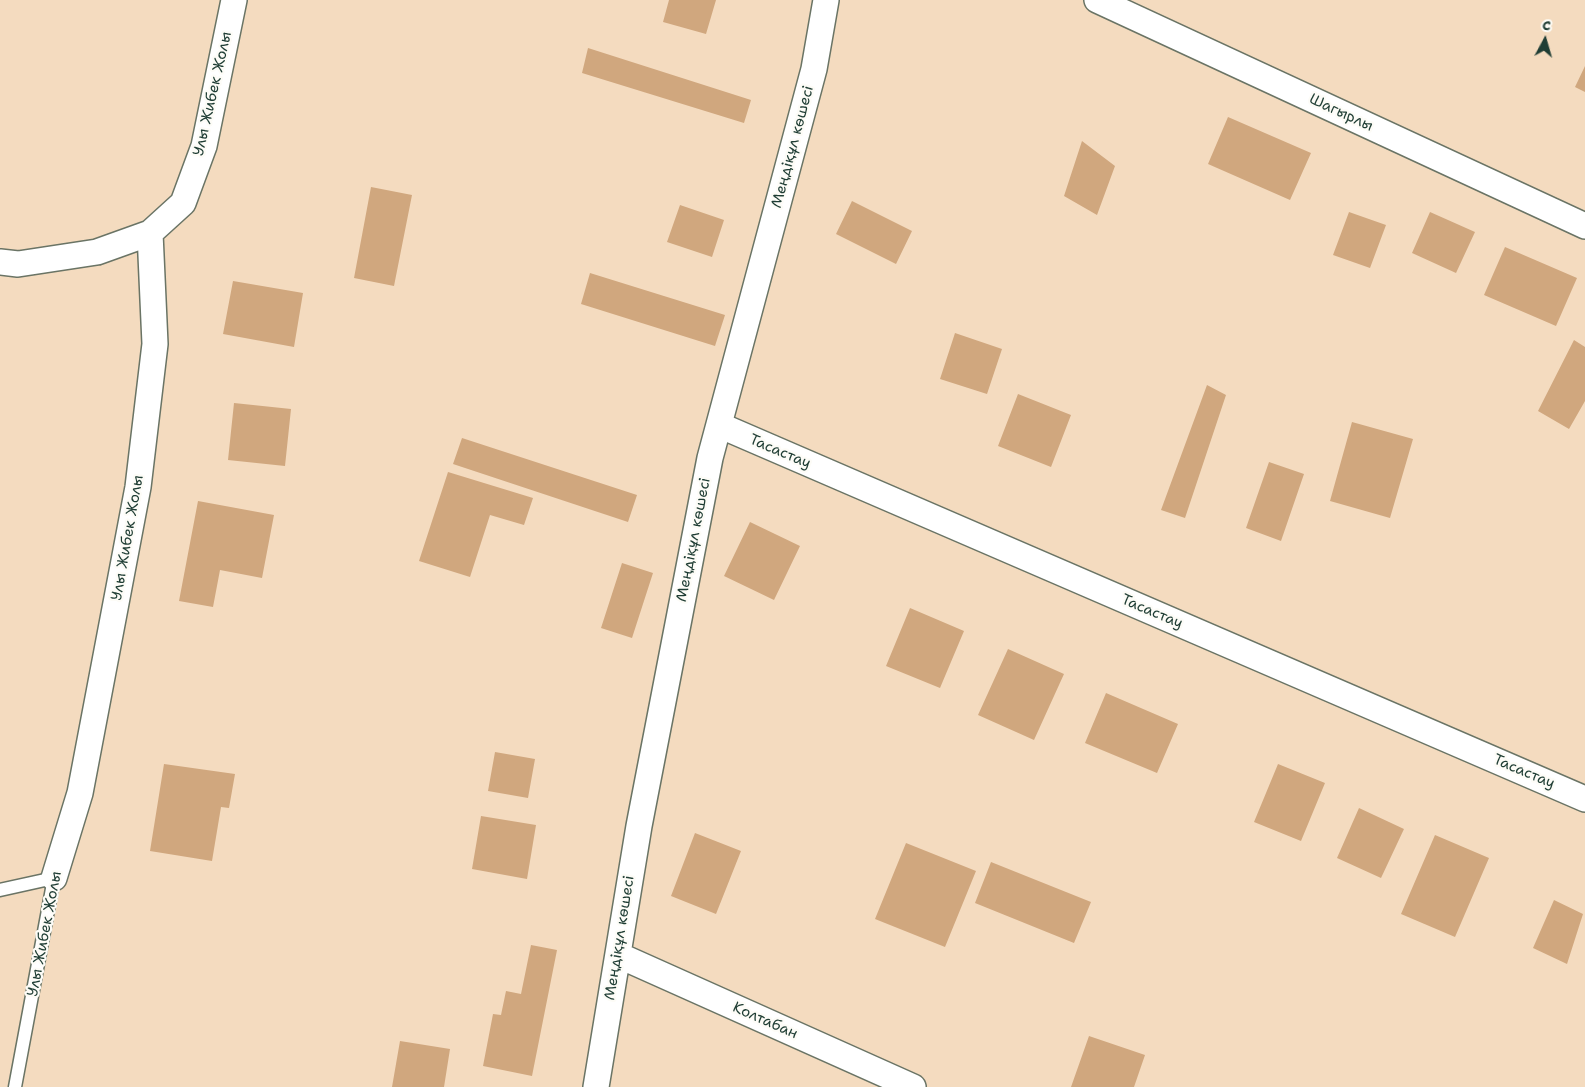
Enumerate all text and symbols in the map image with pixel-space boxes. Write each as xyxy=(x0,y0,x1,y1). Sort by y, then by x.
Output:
north arrow xyxy=(1520,15,1570,65)
text: С xyxy=(1541,16,1552,34)
street label: Улы Жибек Жолы xyxy=(190,30,236,158)
street label: Меңдіқұл көшесі xyxy=(768,84,818,210)
street label: Шагырлы xyxy=(1306,90,1376,136)
street label: Тасастау xyxy=(746,431,814,473)
street label: Улы Жибек Жолы xyxy=(108,474,148,602)
street label: Меңдіқұл көшесі xyxy=(673,476,715,604)
street label: Тасастау xyxy=(1118,591,1186,633)
street label: Тасастау xyxy=(1490,751,1558,793)
street label: Улы Жибек Жолы xyxy=(24,870,66,998)
street label: Меңдіқұл көшесі xyxy=(601,874,639,1002)
street label: Колтабан xyxy=(730,999,800,1043)

